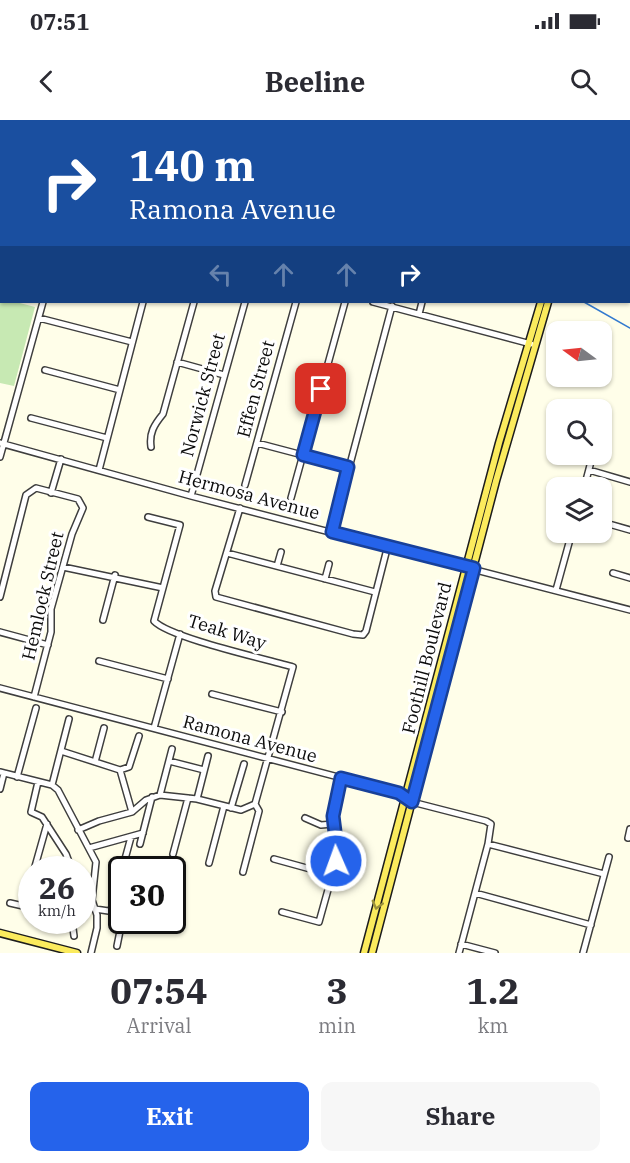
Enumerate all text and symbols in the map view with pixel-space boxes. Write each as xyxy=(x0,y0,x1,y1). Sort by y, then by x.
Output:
text: 07:51 xyxy=(30,7,89,36)
text: Beeline xyxy=(265,64,365,99)
icon: back xyxy=(30,65,63,98)
icon: search xyxy=(567,65,600,98)
text: 140 m xyxy=(129,138,255,193)
icon: right xyxy=(30,144,108,222)
text: Ramona Avenue xyxy=(129,191,336,226)
icon: left xyxy=(204,258,237,291)
icon: ahead xyxy=(267,258,300,291)
icon: ahead xyxy=(330,258,363,291)
icon: right xyxy=(393,258,426,291)
north arrow xyxy=(546,321,612,387)
map controls xyxy=(546,321,612,543)
street label: Norwick Street xyxy=(175,331,230,459)
street label: Effen Street xyxy=(232,338,280,440)
pin xyxy=(295,363,346,414)
icon: arrive xyxy=(304,372,337,405)
button: search xyxy=(546,399,612,465)
street label: Hermosa Avenue xyxy=(176,465,322,524)
button: layers xyxy=(546,477,612,543)
street label: Hemlock Street xyxy=(17,529,68,662)
street label: Foothill Boulevard xyxy=(397,579,457,736)
street label: Teak Way xyxy=(185,609,270,654)
street label: Ramona Avenue xyxy=(180,710,320,767)
position arrow xyxy=(304,829,368,893)
speed limit sign: 30 xyxy=(108,856,186,934)
text: 26 xyxy=(39,868,75,907)
one-way arrow xyxy=(372,900,384,910)
text: km/h xyxy=(38,901,76,920)
text: 07:54 xyxy=(110,967,208,1014)
text: 3 xyxy=(326,967,348,1014)
text: 1.2 xyxy=(466,967,520,1014)
text: Arrival xyxy=(126,1012,192,1039)
text: min xyxy=(318,1012,356,1039)
text: km xyxy=(478,1012,508,1039)
button: Exit xyxy=(30,1082,309,1151)
button: Share xyxy=(321,1082,600,1151)

